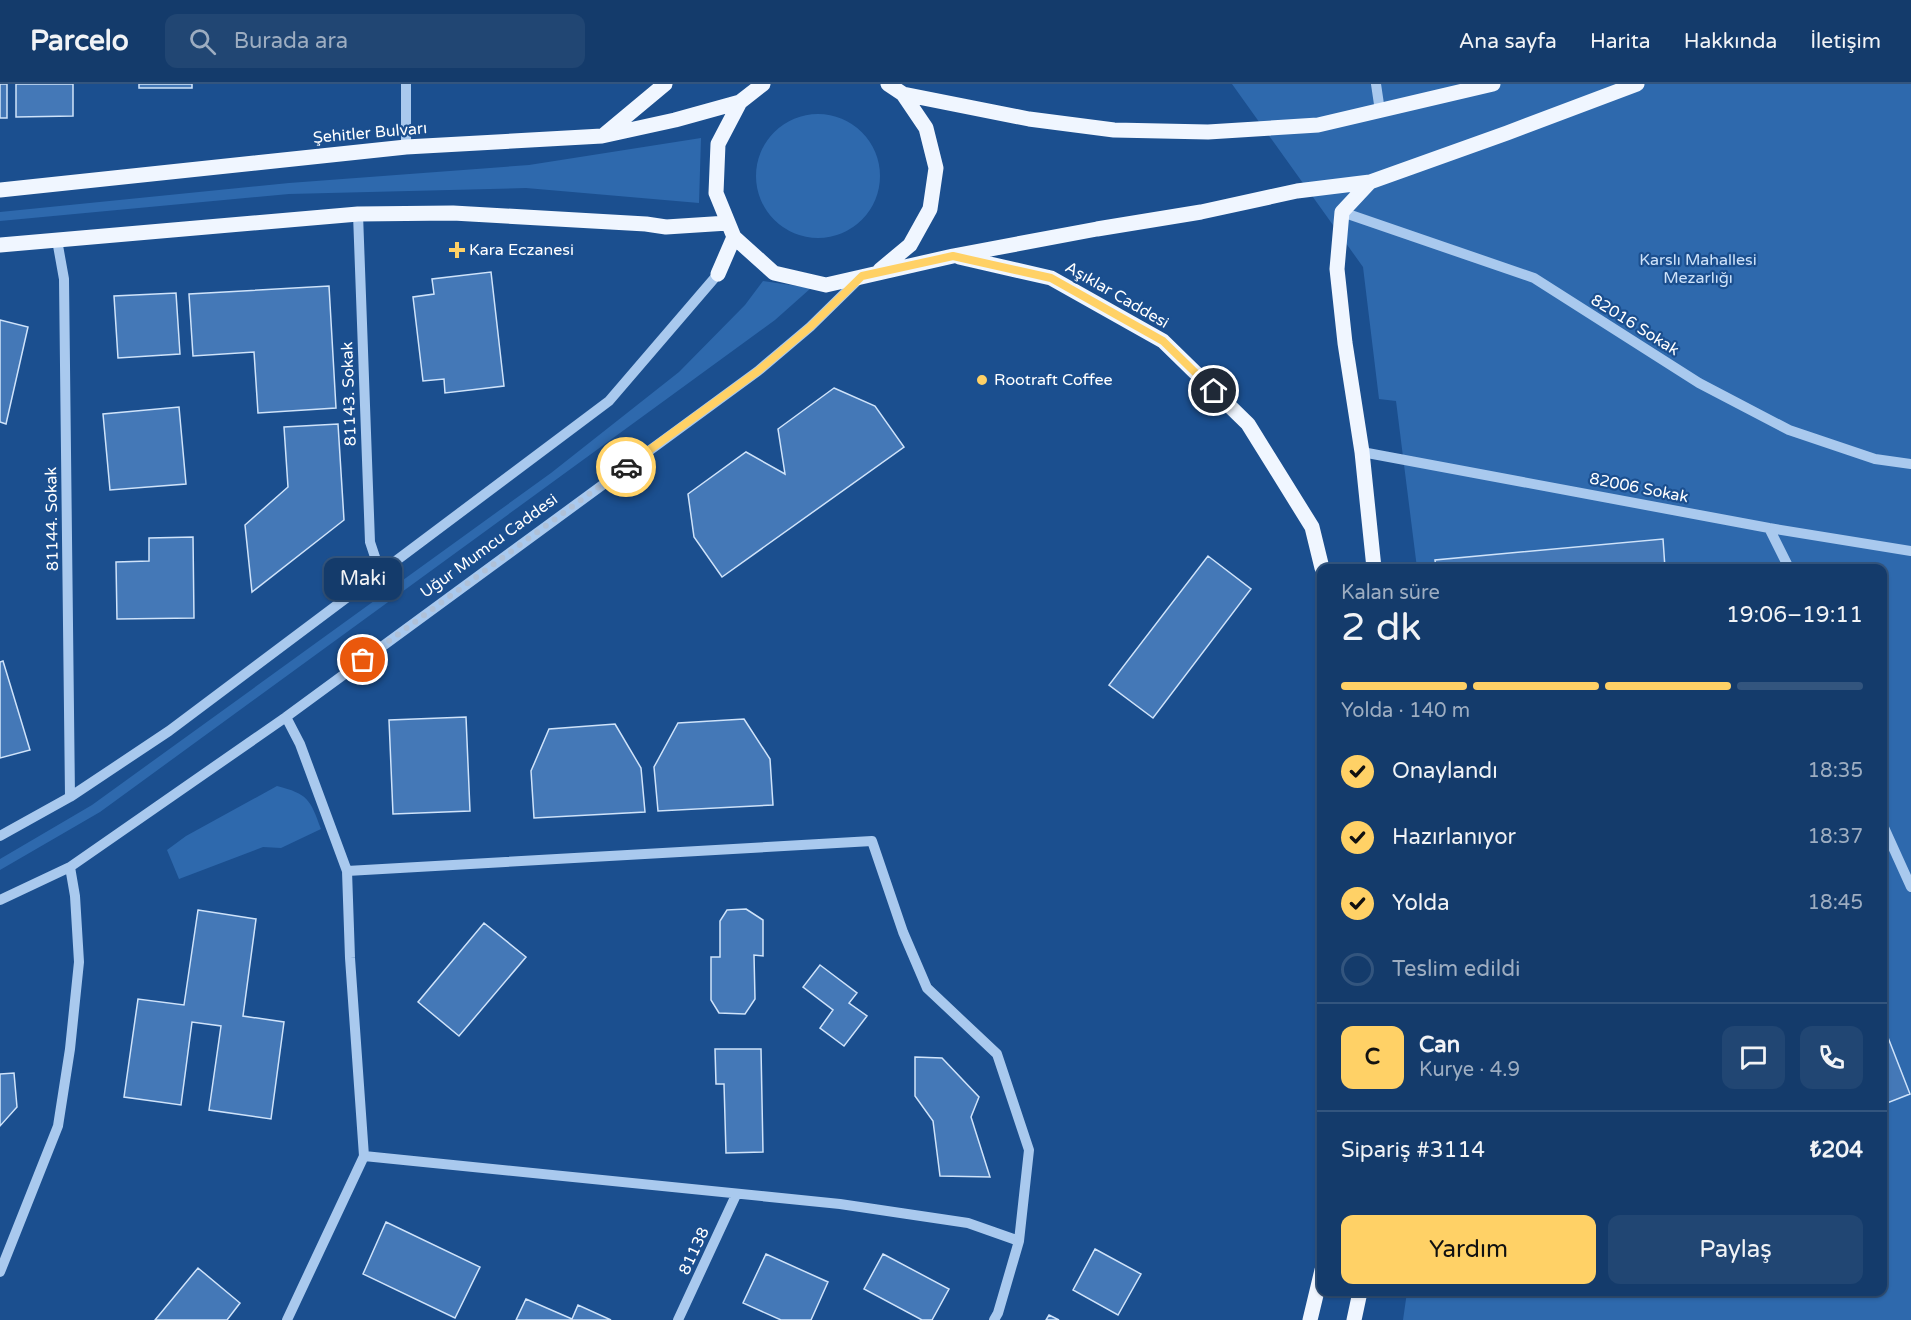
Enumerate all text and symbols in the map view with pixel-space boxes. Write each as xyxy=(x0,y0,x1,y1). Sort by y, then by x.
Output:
search box xyxy=(165,14,585,68)
text: Parcelo xyxy=(30,24,129,58)
icon: search xyxy=(186,25,219,58)
text: Burada ara xyxy=(234,28,348,54)
text: Ana sayfa xyxy=(1459,29,1557,54)
text: Harita xyxy=(1590,29,1651,54)
text: Hakkında xyxy=(1684,29,1777,54)
text: İletişim xyxy=(1810,29,1881,54)
street label: Şehitler Bulvarı xyxy=(312,118,428,148)
place label: Kara Eczanesi xyxy=(469,240,574,260)
marker: Kara Eczanesi xyxy=(450,243,464,257)
park label: Karslı Mahallesi Mezarlığı xyxy=(1639,250,1757,288)
street label: Aşıklar Caddesi xyxy=(1062,257,1172,333)
street label: 82016 Sokak xyxy=(1587,290,1683,360)
street label: 81143. Sokak xyxy=(337,341,361,447)
pin xyxy=(1188,365,1239,416)
place label: Rootraft Coffee xyxy=(994,370,1113,390)
marker: Rootraft Coffee xyxy=(975,373,989,387)
icon: home xyxy=(1197,374,1230,407)
courier xyxy=(596,437,656,497)
icon: car xyxy=(610,451,643,484)
street label: 81144. Sokak xyxy=(41,466,63,571)
street label: 82006 Sokak xyxy=(1588,469,1690,507)
street label: Uğur Mumcu Caddesi xyxy=(416,489,562,603)
callout: Maki xyxy=(324,558,402,600)
text: Maki xyxy=(340,567,386,591)
text: Kalan süre xyxy=(1341,581,1440,605)
text: 19:06–19:11 xyxy=(1726,602,1863,628)
text: 2 dk xyxy=(1341,604,1422,651)
pin xyxy=(337,634,388,685)
icon: bag xyxy=(346,643,379,676)
text: Yolda · 140 m xyxy=(1341,699,1470,723)
icon: check xyxy=(1341,755,1374,788)
text: Onaylandı xyxy=(1392,758,1498,784)
text: 18:35 xyxy=(1808,759,1863,783)
icon: check xyxy=(1341,821,1374,854)
text: Hazırlanıyor xyxy=(1392,824,1516,850)
text: 18:37 xyxy=(1808,825,1863,849)
icon: check xyxy=(1341,887,1374,920)
text: Yolda xyxy=(1392,890,1450,916)
text: 18:45 xyxy=(1808,891,1863,915)
text: Teslim edildi xyxy=(1392,956,1521,982)
button: chat xyxy=(1722,1026,1785,1089)
button: phone xyxy=(1800,1026,1863,1089)
text: Can xyxy=(1419,1032,1460,1058)
text: C xyxy=(1365,1044,1380,1070)
text: Kurye · 4.9 xyxy=(1419,1058,1520,1082)
text: Sipariş #3114 xyxy=(1341,1137,1485,1163)
text: ₺204 xyxy=(1810,1137,1863,1163)
button: Yardım xyxy=(1341,1215,1596,1284)
button: Paylaş xyxy=(1608,1215,1863,1284)
street label: 81138 xyxy=(674,1224,714,1278)

